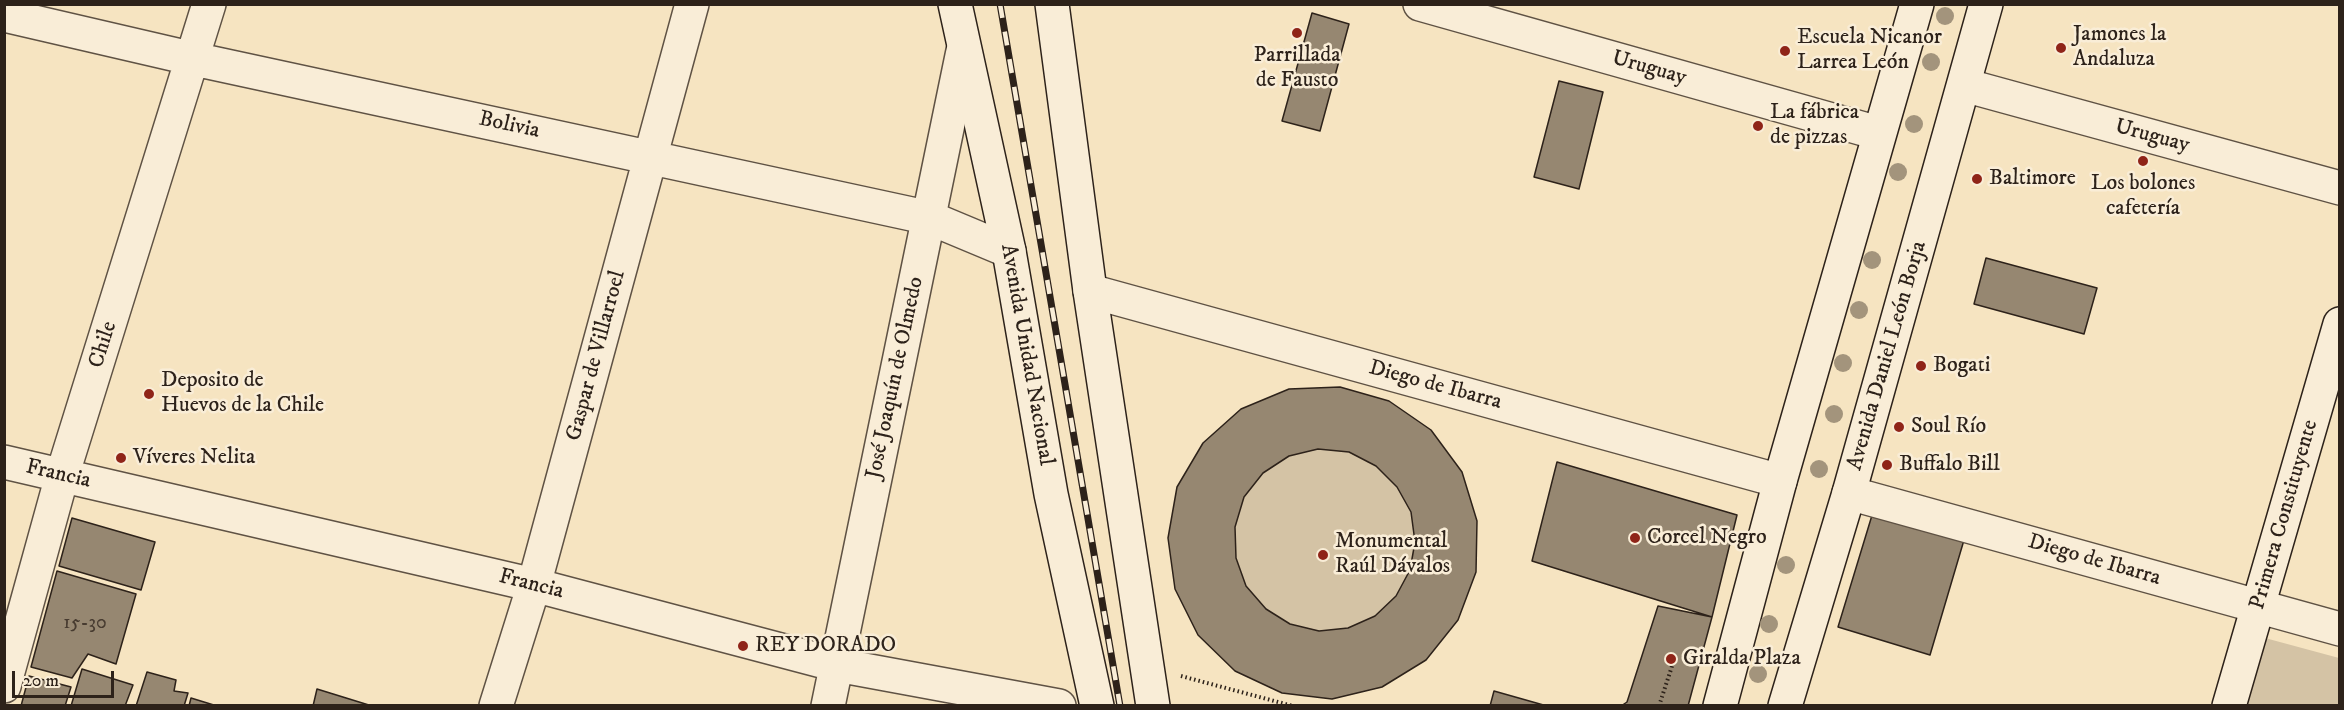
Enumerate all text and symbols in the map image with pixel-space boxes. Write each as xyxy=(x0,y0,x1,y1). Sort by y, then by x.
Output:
place label: Jamones la Andaluza xyxy=(2073,22,2166,74)
place label: Escuela Nicanor Larrea León xyxy=(1797,25,1942,76)
marker: Parrillada de Fausto xyxy=(1290,26,1304,40)
marker: Jamones la Andaluza xyxy=(2054,41,2068,55)
place label: Parrillada de Fausto xyxy=(1253,43,1341,94)
marker: Escuela Nicanor Larrea León xyxy=(1778,44,1792,58)
street label: Uruguay xyxy=(1609,46,1689,92)
place label: La fábrica de pizzas xyxy=(1770,100,1859,152)
street label: Bolivia xyxy=(476,107,542,145)
street label: Uruguay xyxy=(2112,114,2192,160)
marker: La fábrica de pizzas xyxy=(1751,119,1765,133)
marker: Los bolones cafetería xyxy=(2136,154,2150,168)
place label: Baltimore xyxy=(1989,166,2076,192)
place label: Los bolones cafetería xyxy=(2091,171,2195,222)
marker: Baltimore xyxy=(1970,172,1984,186)
street label: Avenida Daniel León Borja xyxy=(1843,238,1933,474)
street label: Avenida Unidad Nacional xyxy=(994,242,1058,468)
street label: Gaspar de Villarroel xyxy=(562,268,632,444)
street label: José Joaquín de Olmedo xyxy=(862,274,930,482)
street label: Chile xyxy=(84,318,124,372)
place label: Bogati xyxy=(1933,353,1990,379)
street label: Diego de Ibarra xyxy=(1366,356,1504,416)
marker: Bogati xyxy=(1914,359,1928,373)
place label: Deposito de Huevos de la Chile xyxy=(161,368,324,420)
marker: Deposito de Huevos de la Chile xyxy=(142,387,156,401)
place label: Soul Río xyxy=(1911,414,1986,440)
street label: Primera Constituyente xyxy=(2245,417,2325,613)
marker: Soul Río xyxy=(1892,420,1906,434)
place label: Víveres Nelita xyxy=(133,445,255,471)
marker: Víveres Nelita xyxy=(114,451,128,465)
place label: Buffalo Bill xyxy=(1899,452,2000,478)
street label: Francia xyxy=(23,455,93,495)
marker: Buffalo Bill xyxy=(1880,458,1894,472)
place label: Corcel Negro xyxy=(1647,525,1767,551)
place label: Monumental Raúl Dávalos xyxy=(1335,529,1450,580)
street label: Diego de Ibarra xyxy=(2025,529,2163,593)
marker: Corcel Negro xyxy=(1628,531,1642,545)
marker: Monumental Raúl Dávalos xyxy=(1316,548,1330,562)
street label: Francia xyxy=(496,564,566,606)
house number: 15-30 xyxy=(63,612,107,636)
place label: REY DORADO xyxy=(755,633,896,659)
marker: REY DORADO xyxy=(736,639,750,653)
place label: Giralda Plaza xyxy=(1683,646,1801,672)
marker: Giralda Plaza xyxy=(1664,652,1678,666)
scale bar xyxy=(15,659,117,697)
text: 20 m xyxy=(23,670,59,692)

